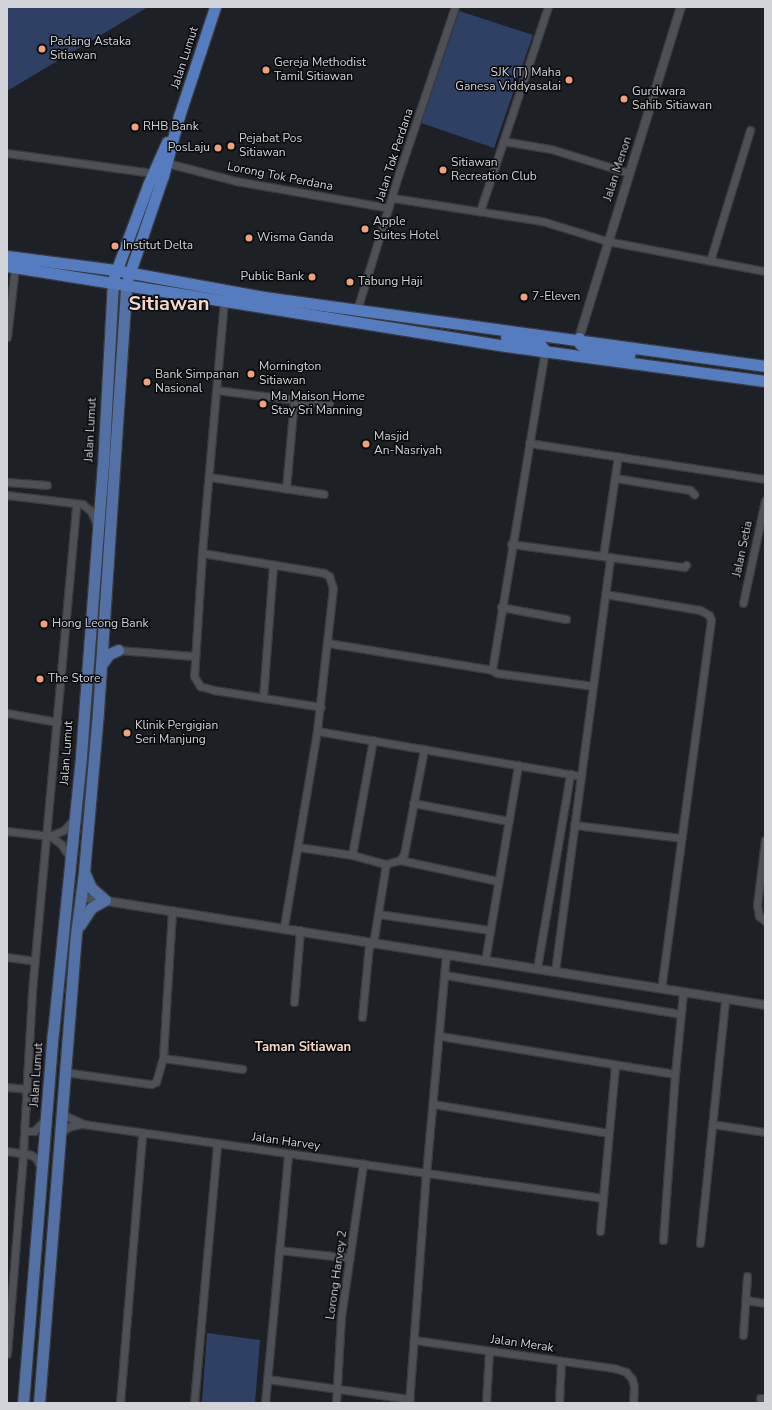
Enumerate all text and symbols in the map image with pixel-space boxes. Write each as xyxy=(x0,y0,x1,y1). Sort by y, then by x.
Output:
street label: Jalan Lumut xyxy=(168,25,202,91)
place label: Padang Astaka Sitiawan xyxy=(50,35,131,63)
marker: Padang Astaka Sitiawan xyxy=(37,44,47,54)
place label: Gereja Methodist Tamil Sitiawan xyxy=(274,56,366,84)
marker: Gereja Methodist Tamil Sitiawan xyxy=(261,65,271,75)
place label: SJK (T) Maha Ganesa Viddyasalai xyxy=(455,66,561,94)
marker: SJK (T) Maha Ganesa Viddyasalai xyxy=(564,75,574,85)
place label: Gurdwara Sahib Sitiawan xyxy=(632,85,712,113)
marker: Gurdwara Sahib Sitiawan xyxy=(619,94,629,104)
street label: Jalan Tok Perdana xyxy=(373,107,417,203)
place label: RHB Bank xyxy=(143,120,199,134)
marker: RHB Bank xyxy=(130,122,140,132)
place label: Pejabat Pos Sitiawan xyxy=(239,132,302,160)
street label: Jalan Menon xyxy=(601,135,635,203)
place label: PosLaju xyxy=(168,141,210,155)
marker: Pejabat Pos Sitiawan xyxy=(226,141,236,151)
marker: PosLaju xyxy=(213,143,223,153)
place label: Sitiawan Recreation Club xyxy=(451,156,537,184)
street label: Lorong Tok Perdana xyxy=(226,160,334,194)
marker: Sitiawan Recreation Club xyxy=(438,165,448,175)
place label: Apple Suites Hotel xyxy=(373,215,439,243)
marker: Apple Suites Hotel xyxy=(360,224,370,234)
place label: Wisma Ganda xyxy=(257,231,334,245)
marker: Wisma Ganda xyxy=(244,233,254,243)
place label: Institut Delta xyxy=(123,239,193,253)
marker: Institut Delta xyxy=(110,241,120,251)
place label: Public Bank xyxy=(240,270,304,284)
marker: Public Bank xyxy=(307,272,317,282)
place label: Tabung Haji xyxy=(358,275,422,289)
marker: Tabung Haji xyxy=(345,277,355,287)
place label: 7-Eleven xyxy=(532,290,580,304)
district label: Sitiawan xyxy=(129,291,209,315)
marker: 7-Eleven xyxy=(519,292,529,302)
place label: Mornington Sitiawan xyxy=(259,360,321,388)
place label: Bank Simpanan Nasional xyxy=(155,368,239,396)
marker: Mornington Sitiawan xyxy=(246,369,256,379)
marker: Bank Simpanan Nasional xyxy=(142,377,152,387)
place label: Ma Maison Home Stay Sri Manning xyxy=(271,390,365,418)
street label: Jalan Lumut xyxy=(82,397,100,463)
marker: Ma Maison Home Stay Sri Manning xyxy=(258,399,268,409)
place label: Masjid An-Nasriyah xyxy=(374,430,442,458)
marker: Masjid An-Nasriyah xyxy=(361,439,371,449)
street label: Jalan Setia xyxy=(730,520,756,578)
place label: Hong Leong Bank xyxy=(52,617,148,631)
marker: Hong Leong Bank xyxy=(39,619,49,629)
place label: The Store xyxy=(48,672,100,686)
marker: The Store xyxy=(35,674,45,684)
place label: Klinik Pergigian Seri Manjung xyxy=(135,719,218,747)
street label: Jalan Lumut xyxy=(58,720,76,786)
marker: Klinik Pergigian Seri Manjung xyxy=(122,728,132,738)
district label: Taman Sitiawan xyxy=(255,1039,351,1055)
street label: Jalan Lumut xyxy=(28,1042,46,1108)
street label: Jalan Harvey xyxy=(251,1130,321,1154)
street label: Lorong Harvey 2 xyxy=(324,1229,350,1321)
street label: Jalan Merak xyxy=(490,1332,554,1356)

